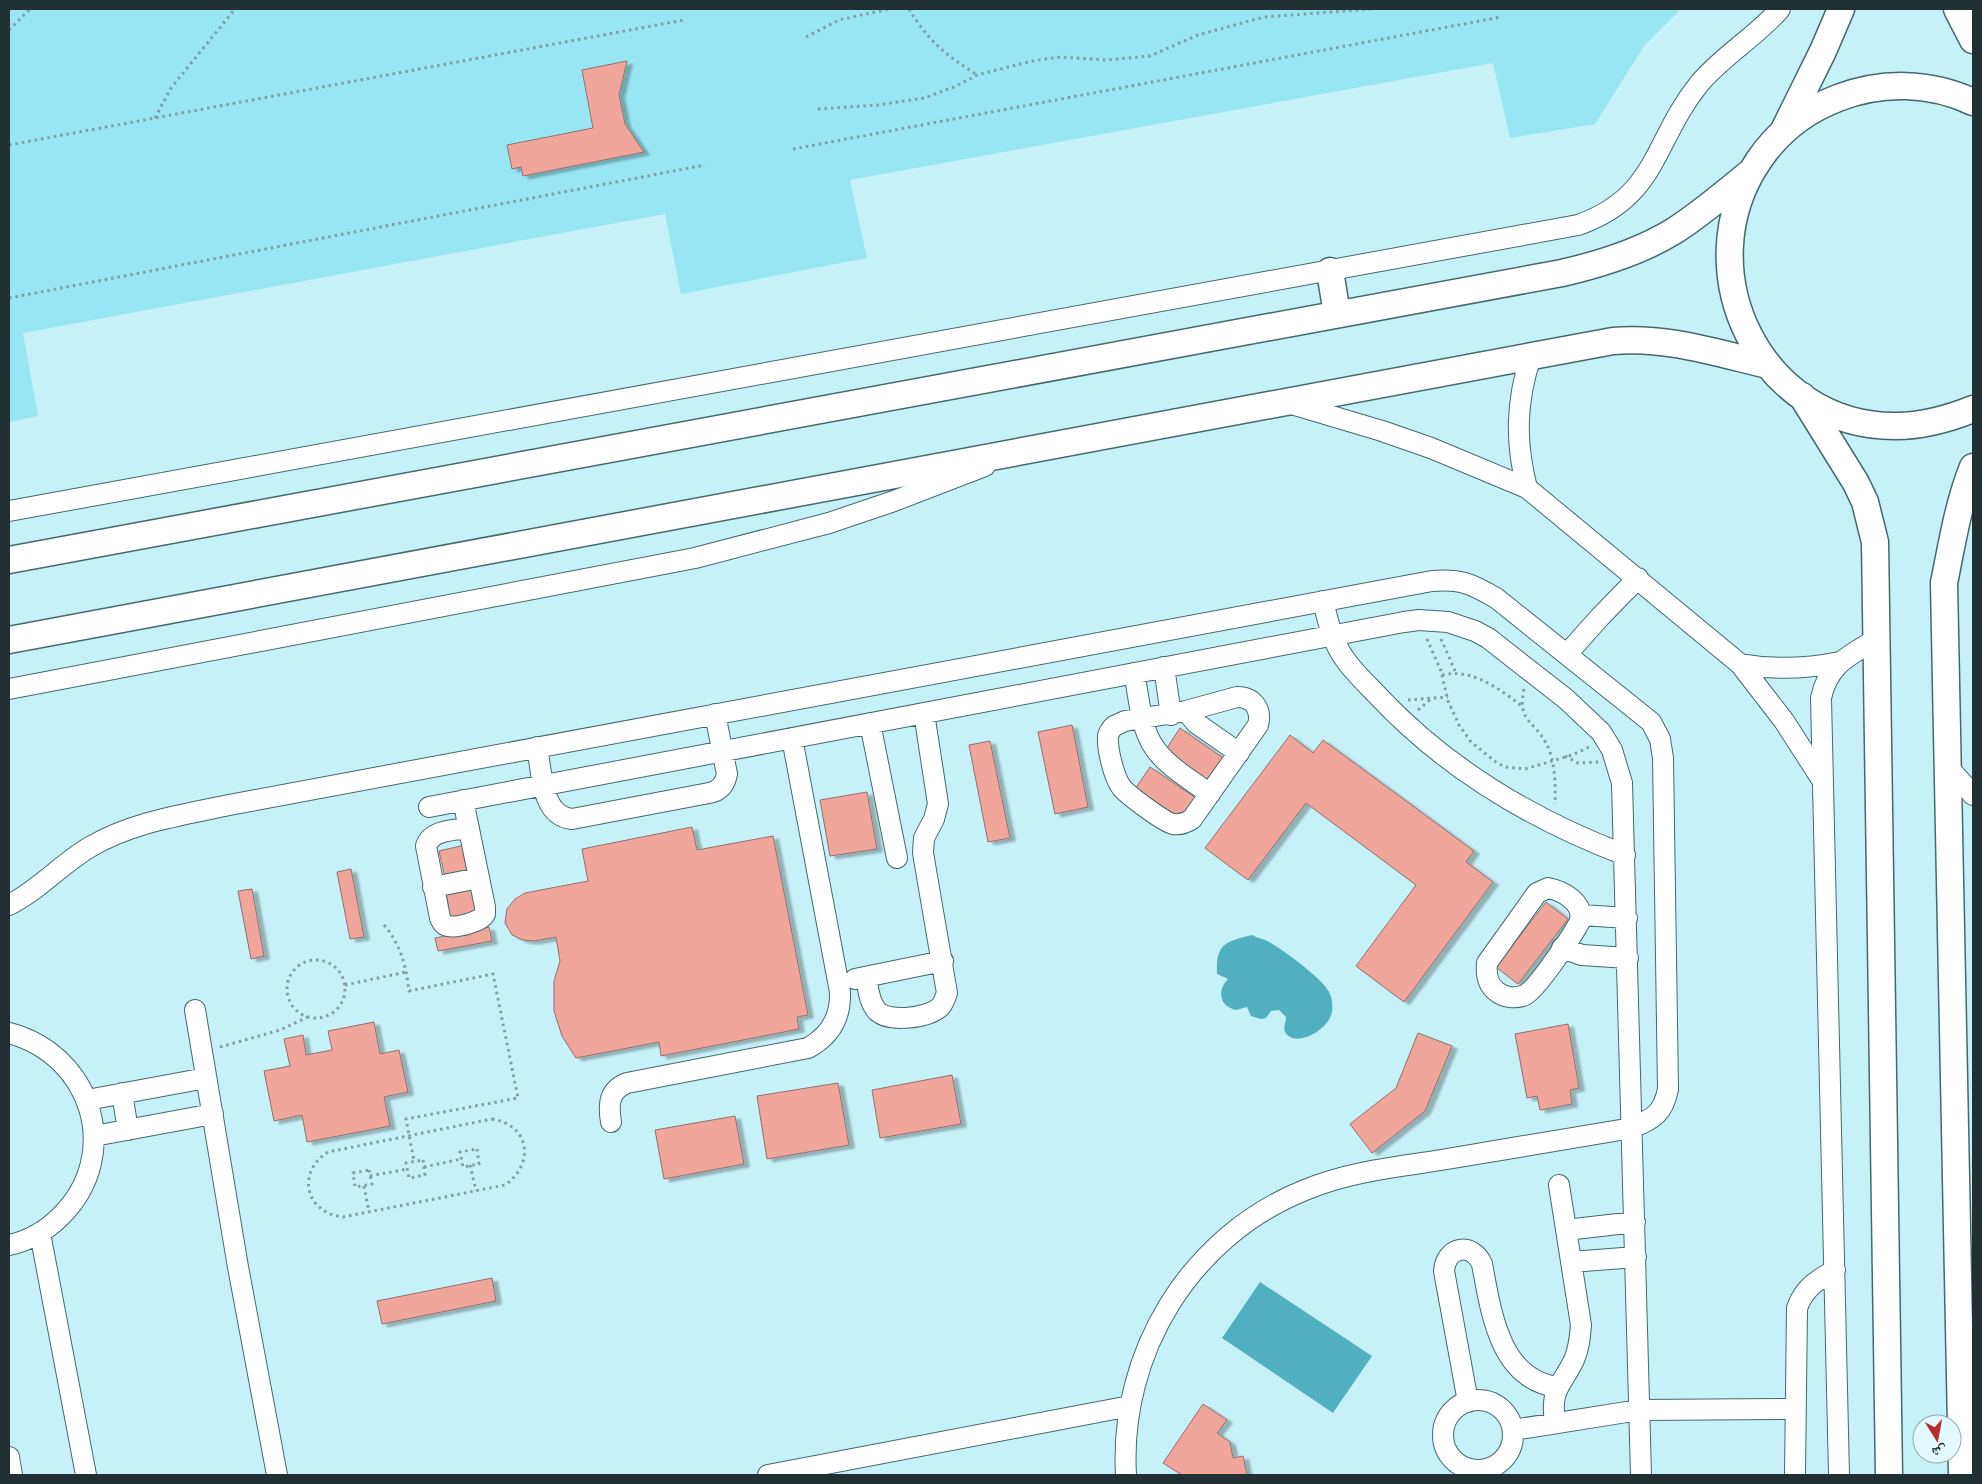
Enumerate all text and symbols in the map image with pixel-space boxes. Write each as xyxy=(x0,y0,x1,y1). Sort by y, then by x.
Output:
north arrow xyxy=(1912,1414,1962,1464)
text: ش xyxy=(1930,1442,1948,1461)

